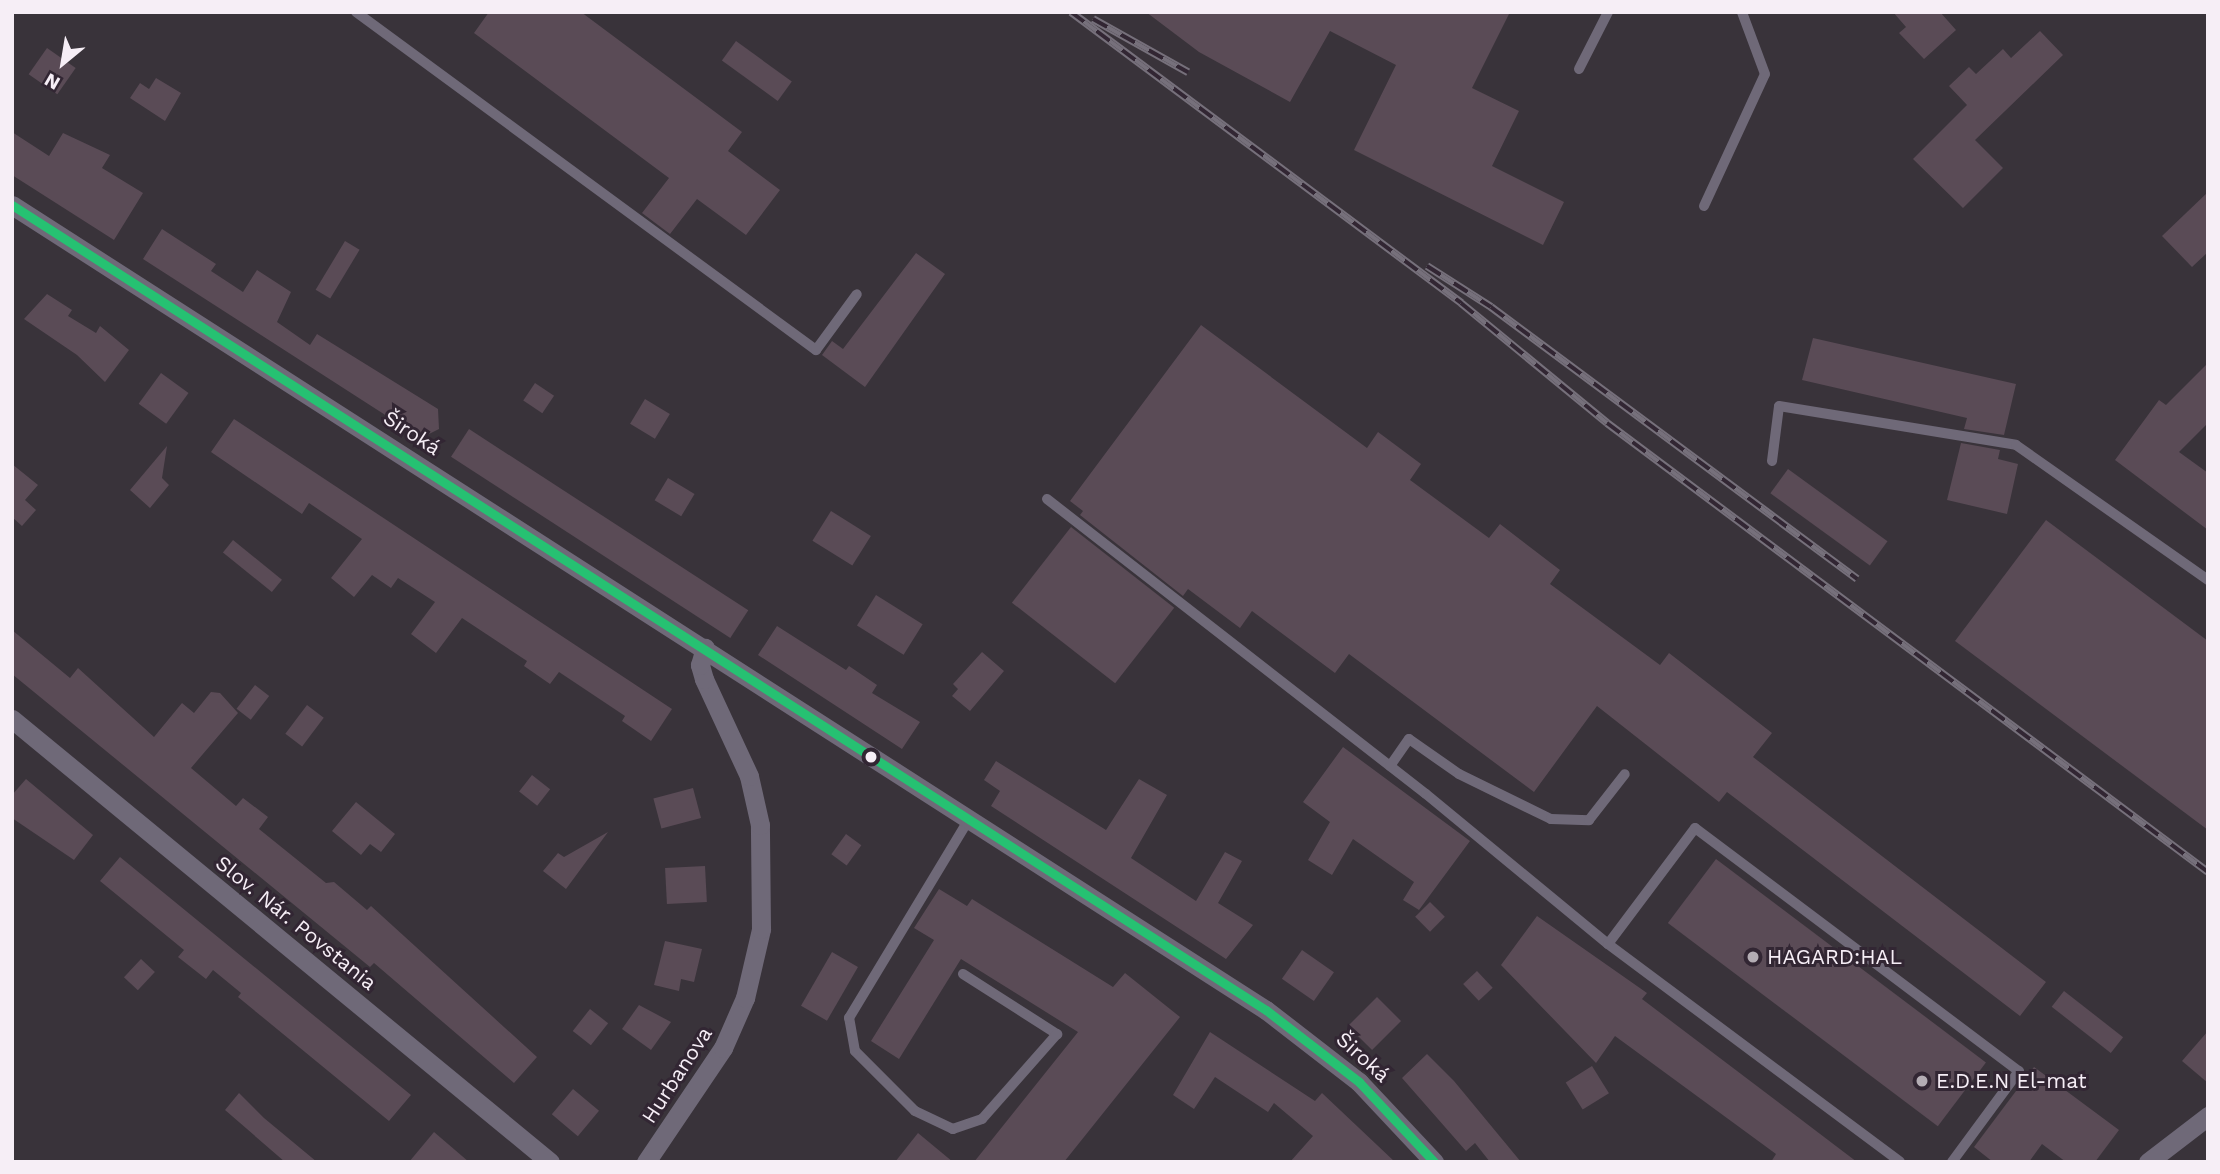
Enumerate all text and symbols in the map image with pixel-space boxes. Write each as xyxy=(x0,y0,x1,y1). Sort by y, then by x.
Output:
north arrow xyxy=(28,28,98,98)
text: N xyxy=(40,68,64,95)
street label: Široká xyxy=(379,405,445,461)
unlabelled marker xyxy=(864,750,878,764)
street label: Slov. Nár. Povstania xyxy=(211,850,381,996)
place label: HAGARD:HAL xyxy=(1767,944,1902,970)
marker: HAGARD:HAL xyxy=(1745,949,1761,965)
street label: Hurbanova xyxy=(636,1022,718,1128)
street label: Široká xyxy=(1331,1026,1395,1088)
place label: E.D.E.N El-mat xyxy=(1936,1068,2087,1094)
marker: E.D.E.N El-mat xyxy=(1914,1073,1930,1089)

